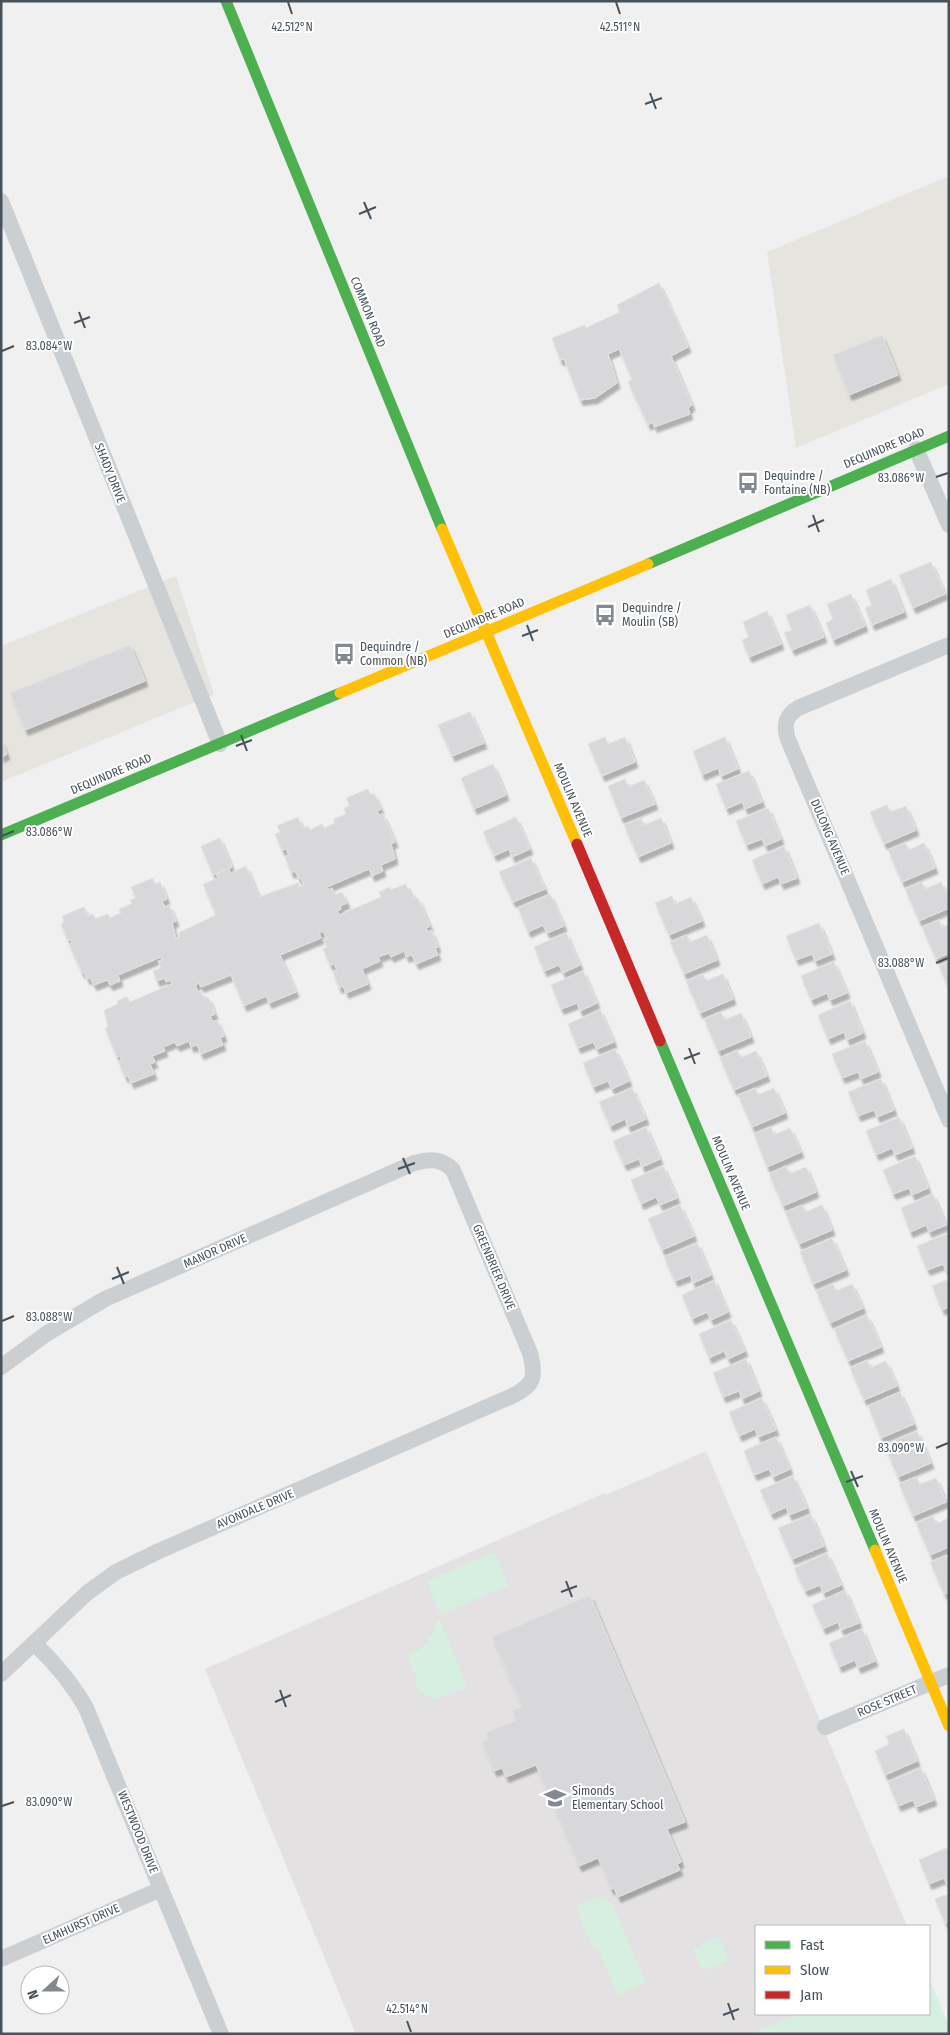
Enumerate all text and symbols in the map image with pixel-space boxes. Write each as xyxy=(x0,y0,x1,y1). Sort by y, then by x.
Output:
text: 42.512°N xyxy=(271,20,313,34)
text: 42.511°N xyxy=(600,20,640,34)
street label: COMMON ROAD xyxy=(347,275,389,349)
text: 83.084°W xyxy=(26,339,72,353)
street label: DEQUINDRE ROAD xyxy=(841,425,927,471)
street label: SHADY DRIVE xyxy=(92,441,128,505)
place label: Dequindre / Fontaine (NB) xyxy=(764,469,831,497)
bus stop icon: Dequindre / Fontaine (NB) xyxy=(735,470,761,496)
text: 83.086°W xyxy=(878,471,924,485)
street label: DEQUINDRE ROAD xyxy=(441,595,527,641)
place label: Dequindre / Moulin (SB) xyxy=(622,601,682,629)
bus stop icon: Dequindre / Moulin (SB) xyxy=(592,602,618,628)
place label: Dequindre / Common (NB) xyxy=(360,640,427,668)
bus stop icon: Dequindre / Common (NB) xyxy=(331,641,357,667)
street label: DEQUINDRE ROAD xyxy=(68,751,154,797)
street label: MOULIN AVENUE xyxy=(551,761,595,840)
street label: DULONG AVENUE xyxy=(808,797,852,877)
text: 83.086°W xyxy=(26,825,72,839)
text: 83.088°W xyxy=(878,956,924,970)
street label: MOULIN AVENUE xyxy=(709,1134,753,1213)
street label: GREENBRIER DRIVE xyxy=(470,1222,518,1312)
street label: MANOR DRIVE xyxy=(181,1231,249,1271)
text: 83.088°W xyxy=(26,1310,72,1324)
text: 83.090°W xyxy=(878,1441,924,1455)
street label: AVONDALE DRIVE xyxy=(214,1486,296,1532)
street label: MOULIN AVENUE xyxy=(866,1507,910,1586)
street label: ROSE STREET xyxy=(855,1682,919,1720)
place label: Simonds Elementary School xyxy=(572,1784,663,1812)
school or university icon: Simonds Elementary School xyxy=(542,1785,568,1811)
street label: WESTWOOD DRIVE xyxy=(115,1789,161,1876)
text: 83.090°W xyxy=(26,1795,72,1809)
street label: ELMHURST DRIVE xyxy=(40,1901,122,1947)
legend xyxy=(755,1925,930,2015)
text: Fast xyxy=(800,1936,824,1954)
text: Slow xyxy=(800,1961,829,1979)
north arrow xyxy=(20,1965,70,2015)
text: Jam xyxy=(800,1986,823,2004)
text: N xyxy=(24,1988,43,2001)
text: 42.514°N xyxy=(386,2002,428,2016)

